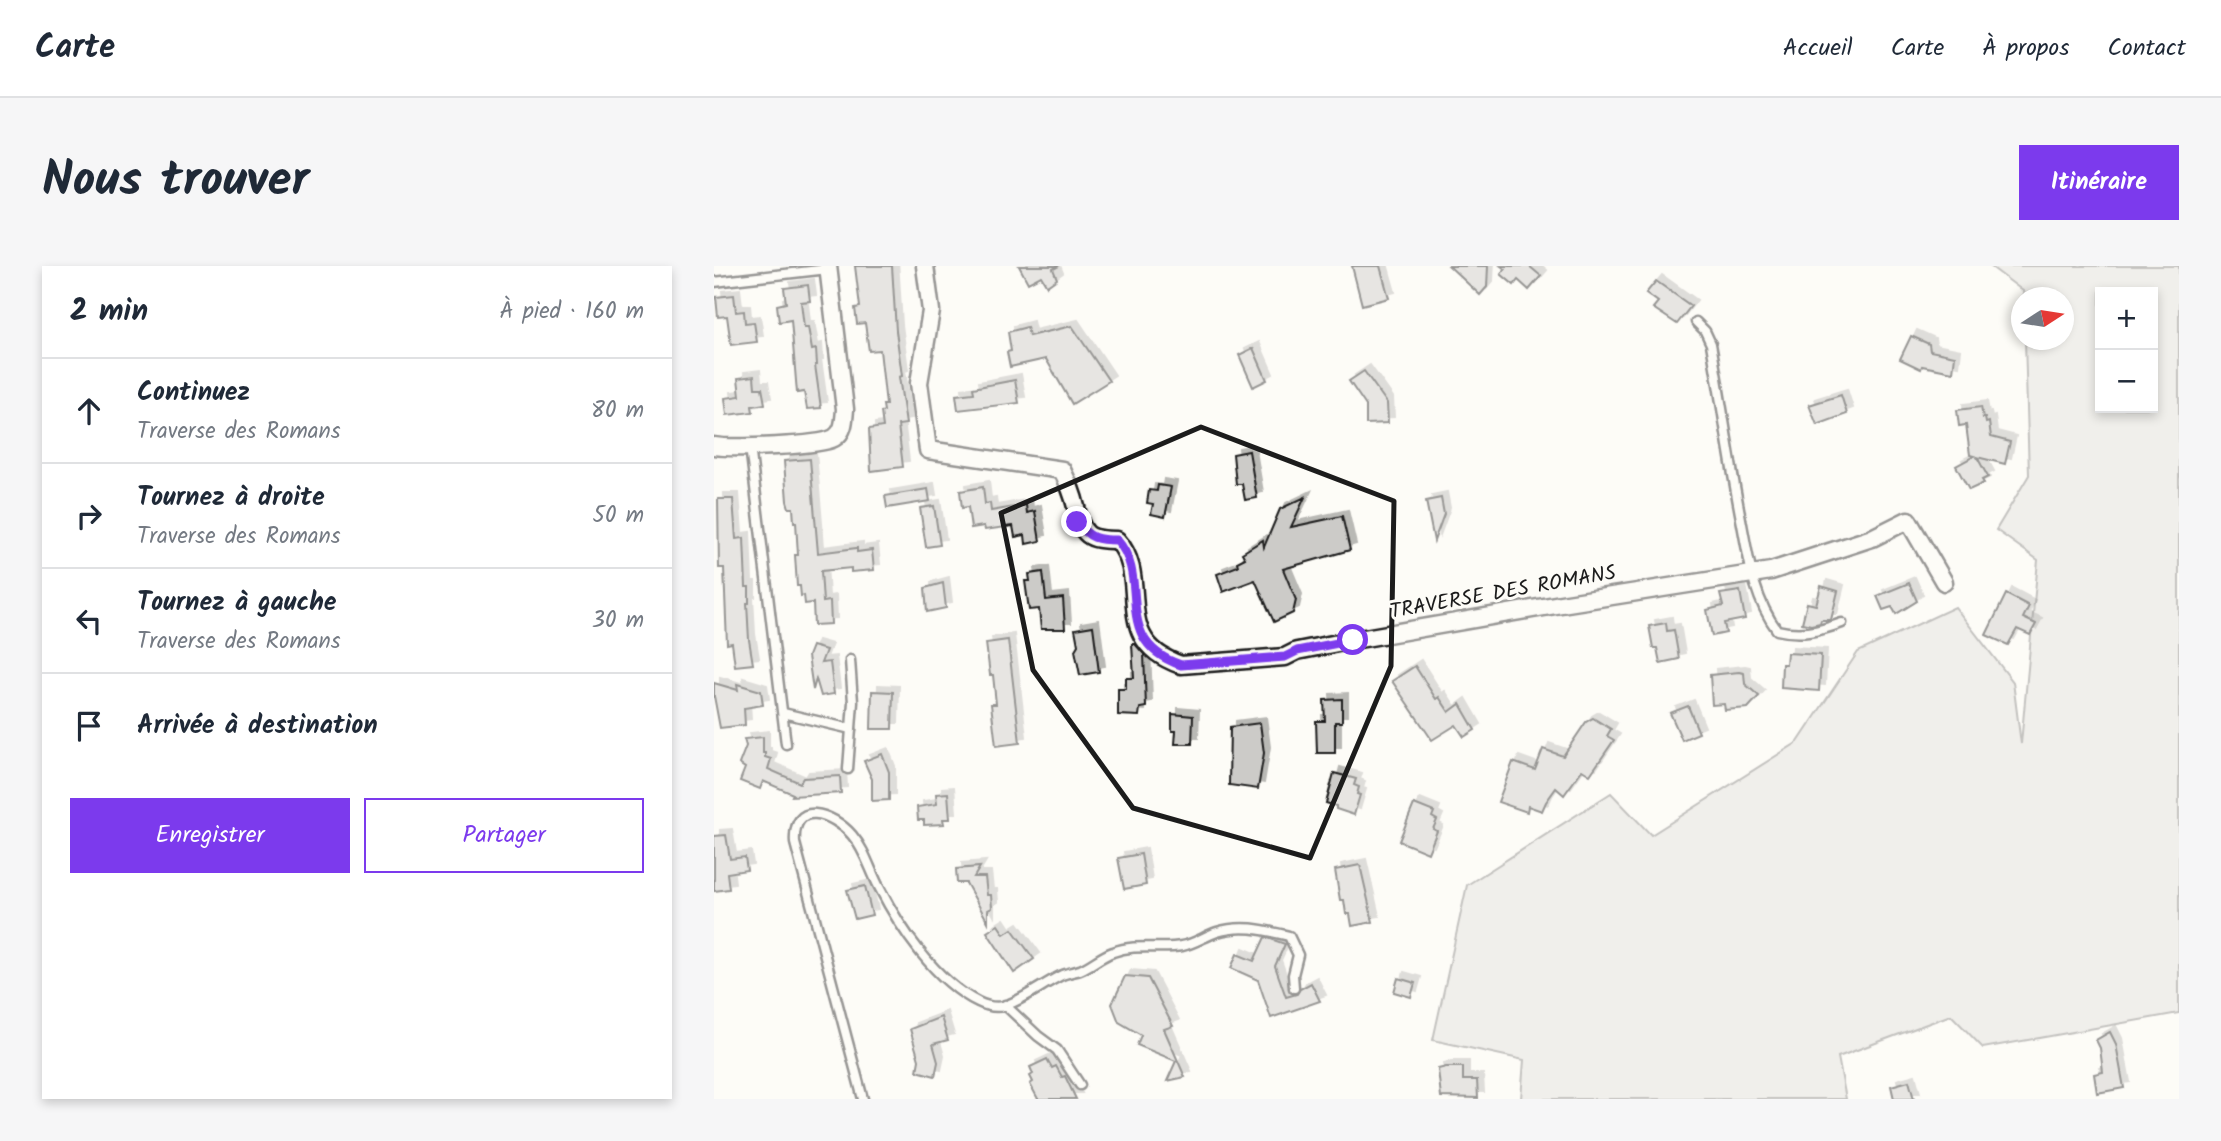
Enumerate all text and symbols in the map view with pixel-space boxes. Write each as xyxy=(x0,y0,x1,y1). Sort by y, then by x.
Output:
text: Carte xyxy=(35,22,115,75)
text: Accueil xyxy=(1783,29,1853,68)
text: Carte xyxy=(1891,29,1944,68)
text: À propos xyxy=(1982,29,2069,68)
text: Contact xyxy=(2107,29,2186,68)
text: Nous trouver xyxy=(42,143,309,221)
button: Itinéraire xyxy=(2019,145,2179,220)
north arrow xyxy=(2011,287,2074,350)
map controls xyxy=(2095,287,2158,413)
button: + xyxy=(2095,287,2158,350)
text: 2 min xyxy=(70,288,148,336)
text: À pied · 160 m xyxy=(500,294,644,330)
button: − xyxy=(2095,350,2158,413)
text: Continuez xyxy=(137,372,250,414)
icon: ahead xyxy=(70,392,108,430)
text: 80 m xyxy=(591,393,644,429)
text: Traverse des Romans xyxy=(137,414,341,450)
text: Tournez à droite xyxy=(137,477,325,519)
icon: right xyxy=(70,497,108,535)
text: 50 m xyxy=(593,498,644,534)
route end xyxy=(1061,506,1092,537)
text: Traverse des Romans xyxy=(137,519,341,555)
street label: TRAVERSE DES ROMANS xyxy=(1387,557,1619,629)
text: Tournez à gauche xyxy=(137,582,337,624)
icon: left xyxy=(70,602,108,640)
text: 30 m xyxy=(592,603,644,639)
text: Traverse des Romans xyxy=(137,624,341,660)
route start xyxy=(1337,624,1368,655)
text: Arrivée à destination xyxy=(137,705,378,747)
icon: arrive xyxy=(70,707,108,745)
button: Enregistrer xyxy=(70,798,350,873)
button: Partager xyxy=(364,798,644,873)

